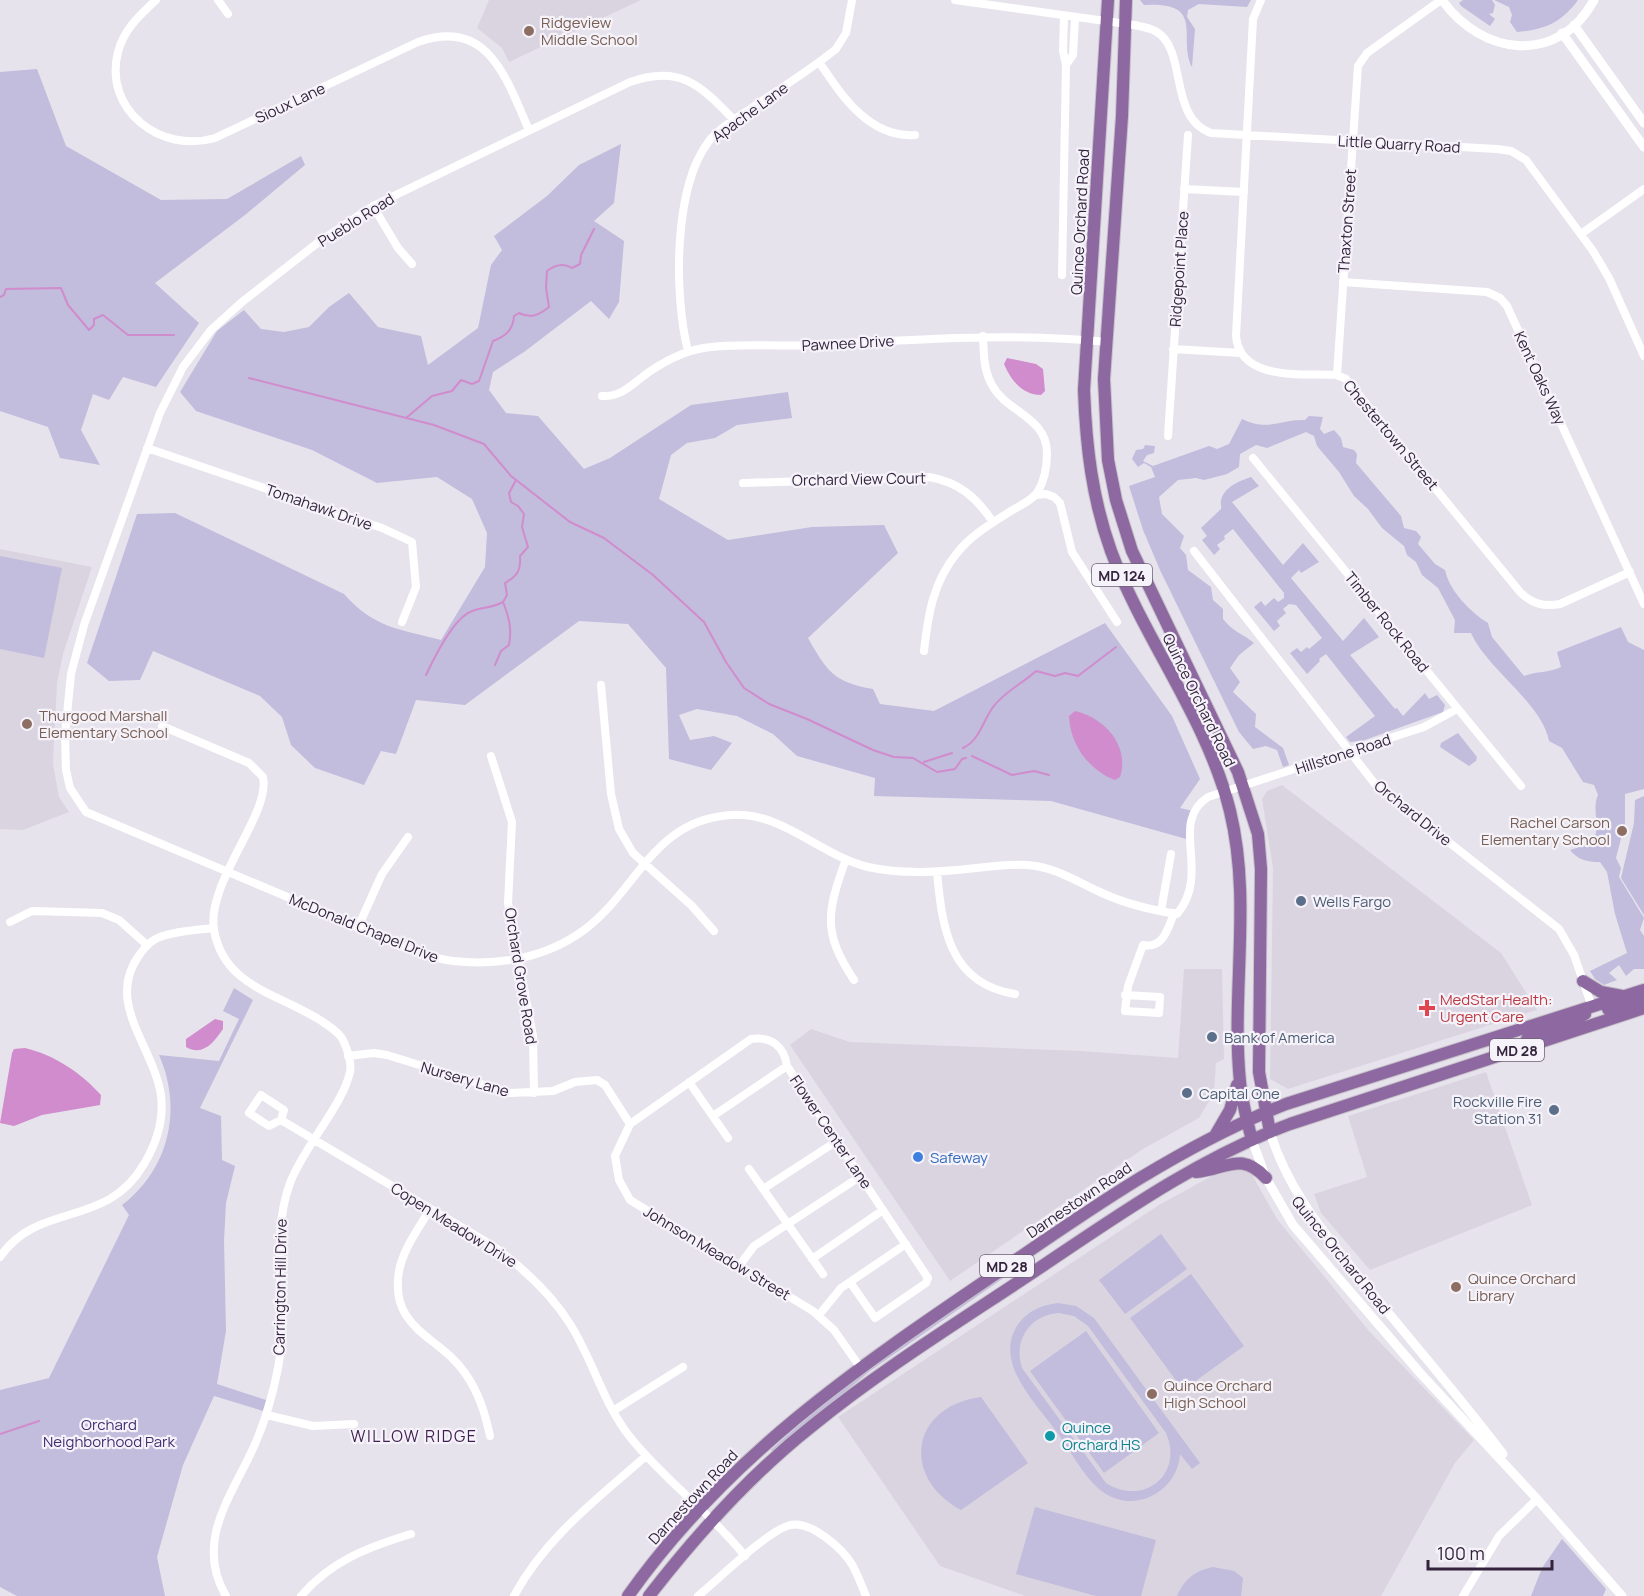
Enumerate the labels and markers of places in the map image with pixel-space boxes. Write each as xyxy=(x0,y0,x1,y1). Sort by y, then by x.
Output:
place label: Ridgeview Middle School xyxy=(541,12,638,50)
marker: Ridgeview Middle School xyxy=(522,24,536,38)
place label: Thurgood Marshall Elementary School xyxy=(39,705,168,743)
marker: Thurgood Marshall Elementary School xyxy=(20,717,34,731)
place label: Rachel Carson Elementary School xyxy=(1481,812,1610,850)
marker: Rachel Carson Elementary School xyxy=(1615,824,1629,838)
place label: Wells Fargo xyxy=(1313,891,1391,912)
marker: Wells Fargo xyxy=(1294,894,1308,908)
place label: MedStar Health: Urgent Care xyxy=(1440,989,1552,1027)
marker: MedStar Health: Urgent Care xyxy=(1418,999,1436,1017)
place label: Bank of America xyxy=(1224,1027,1335,1048)
marker: Bank of America xyxy=(1205,1030,1219,1044)
place label: Capital One xyxy=(1199,1083,1280,1104)
marker: Capital One xyxy=(1180,1086,1194,1100)
place label: Rockville Fire Station 31 xyxy=(1453,1091,1542,1129)
marker: Rockville Fire Station 31 xyxy=(1547,1103,1561,1117)
place label: Safeway xyxy=(930,1147,988,1168)
marker: Safeway xyxy=(911,1150,925,1164)
place label: Quince Orchard Library xyxy=(1468,1268,1576,1306)
marker: Quince Orchard Library xyxy=(1449,1280,1463,1294)
place label: Quince Orchard High School xyxy=(1164,1375,1272,1413)
marker: Quince Orchard High School xyxy=(1145,1387,1159,1401)
place label: Quince Orchard HS xyxy=(1062,1417,1140,1455)
marker: Quince Orchard HS xyxy=(1043,1429,1057,1443)

